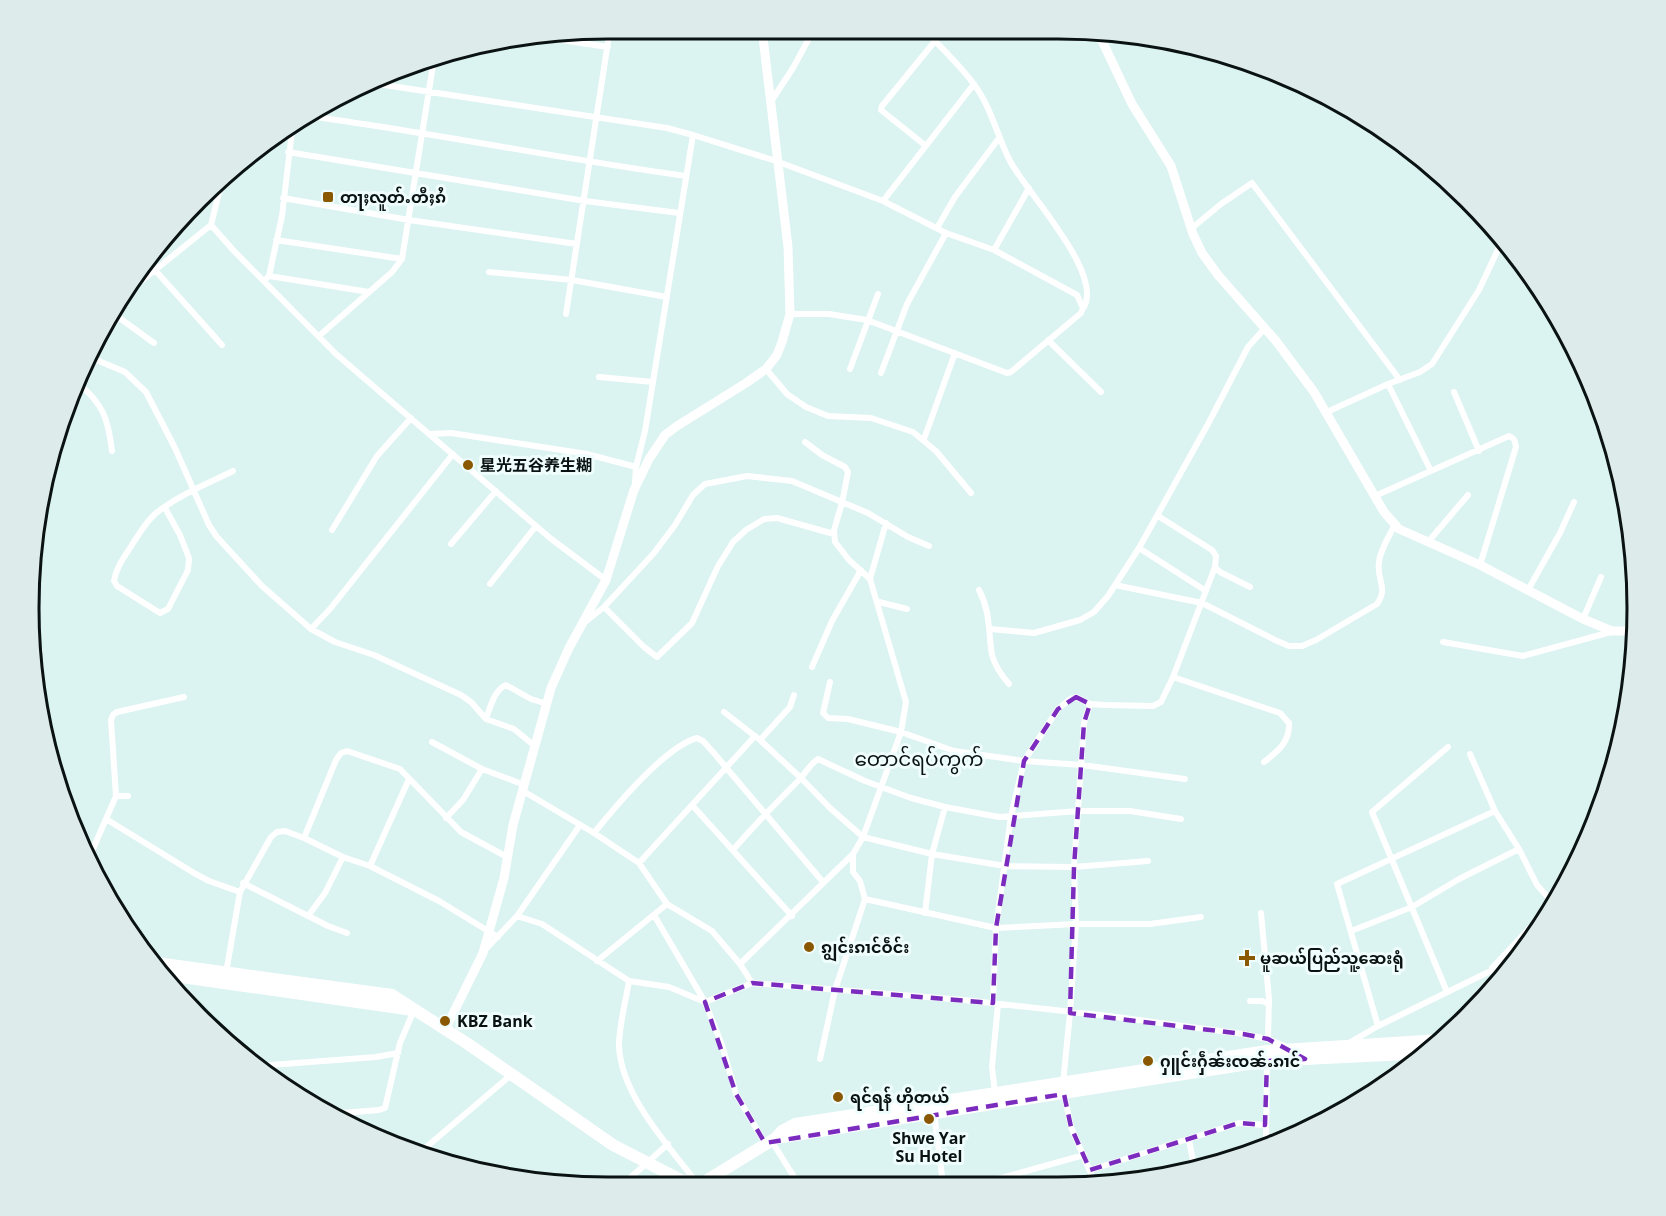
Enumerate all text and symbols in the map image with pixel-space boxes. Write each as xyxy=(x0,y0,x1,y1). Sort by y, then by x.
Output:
place label: တႃႈလူတ်ႉတီႈၵႆ xyxy=(340,186,446,211)
marker: တႃႈလူတ်ႉတီႈၵႆ xyxy=(321,190,335,204)
place label: 星光五谷养生糊 xyxy=(480,454,592,476)
marker: 星光五谷养生糊 xyxy=(461,458,475,472)
district label: တောင်ရပ်ကွက် xyxy=(854,745,984,775)
place label: ၵျွင်းၵၢင်ဝဵင်း xyxy=(821,936,909,962)
marker: ၵျွင်းၵၢင်ဝဵင်း xyxy=(802,940,816,954)
place label: မူဆယ်ပြည်သူ့ဆေးရုံ xyxy=(1260,947,1404,972)
marker: မူဆယ်ပြည်သူ့ဆေးရုံ xyxy=(1238,949,1256,967)
place label: KBZ Bank xyxy=(457,1010,533,1032)
marker: KBZ Bank xyxy=(438,1014,452,1028)
place label: ႁူင်းႁဵၼ်းၸၼ်ႉၵၢင် xyxy=(1160,1050,1300,1075)
marker: ႁူင်းႁဵၼ်းၸၼ်ႉၵၢင် xyxy=(1141,1054,1155,1068)
place label: ရင်ရန် ဟိုတယ် xyxy=(850,1086,950,1111)
marker: ရင်ရန် ဟိုတယ် xyxy=(831,1090,845,1104)
marker: Shwe Yar Su Hotel xyxy=(922,1112,936,1126)
place label: Shwe Yar Su Hotel xyxy=(892,1127,966,1167)

